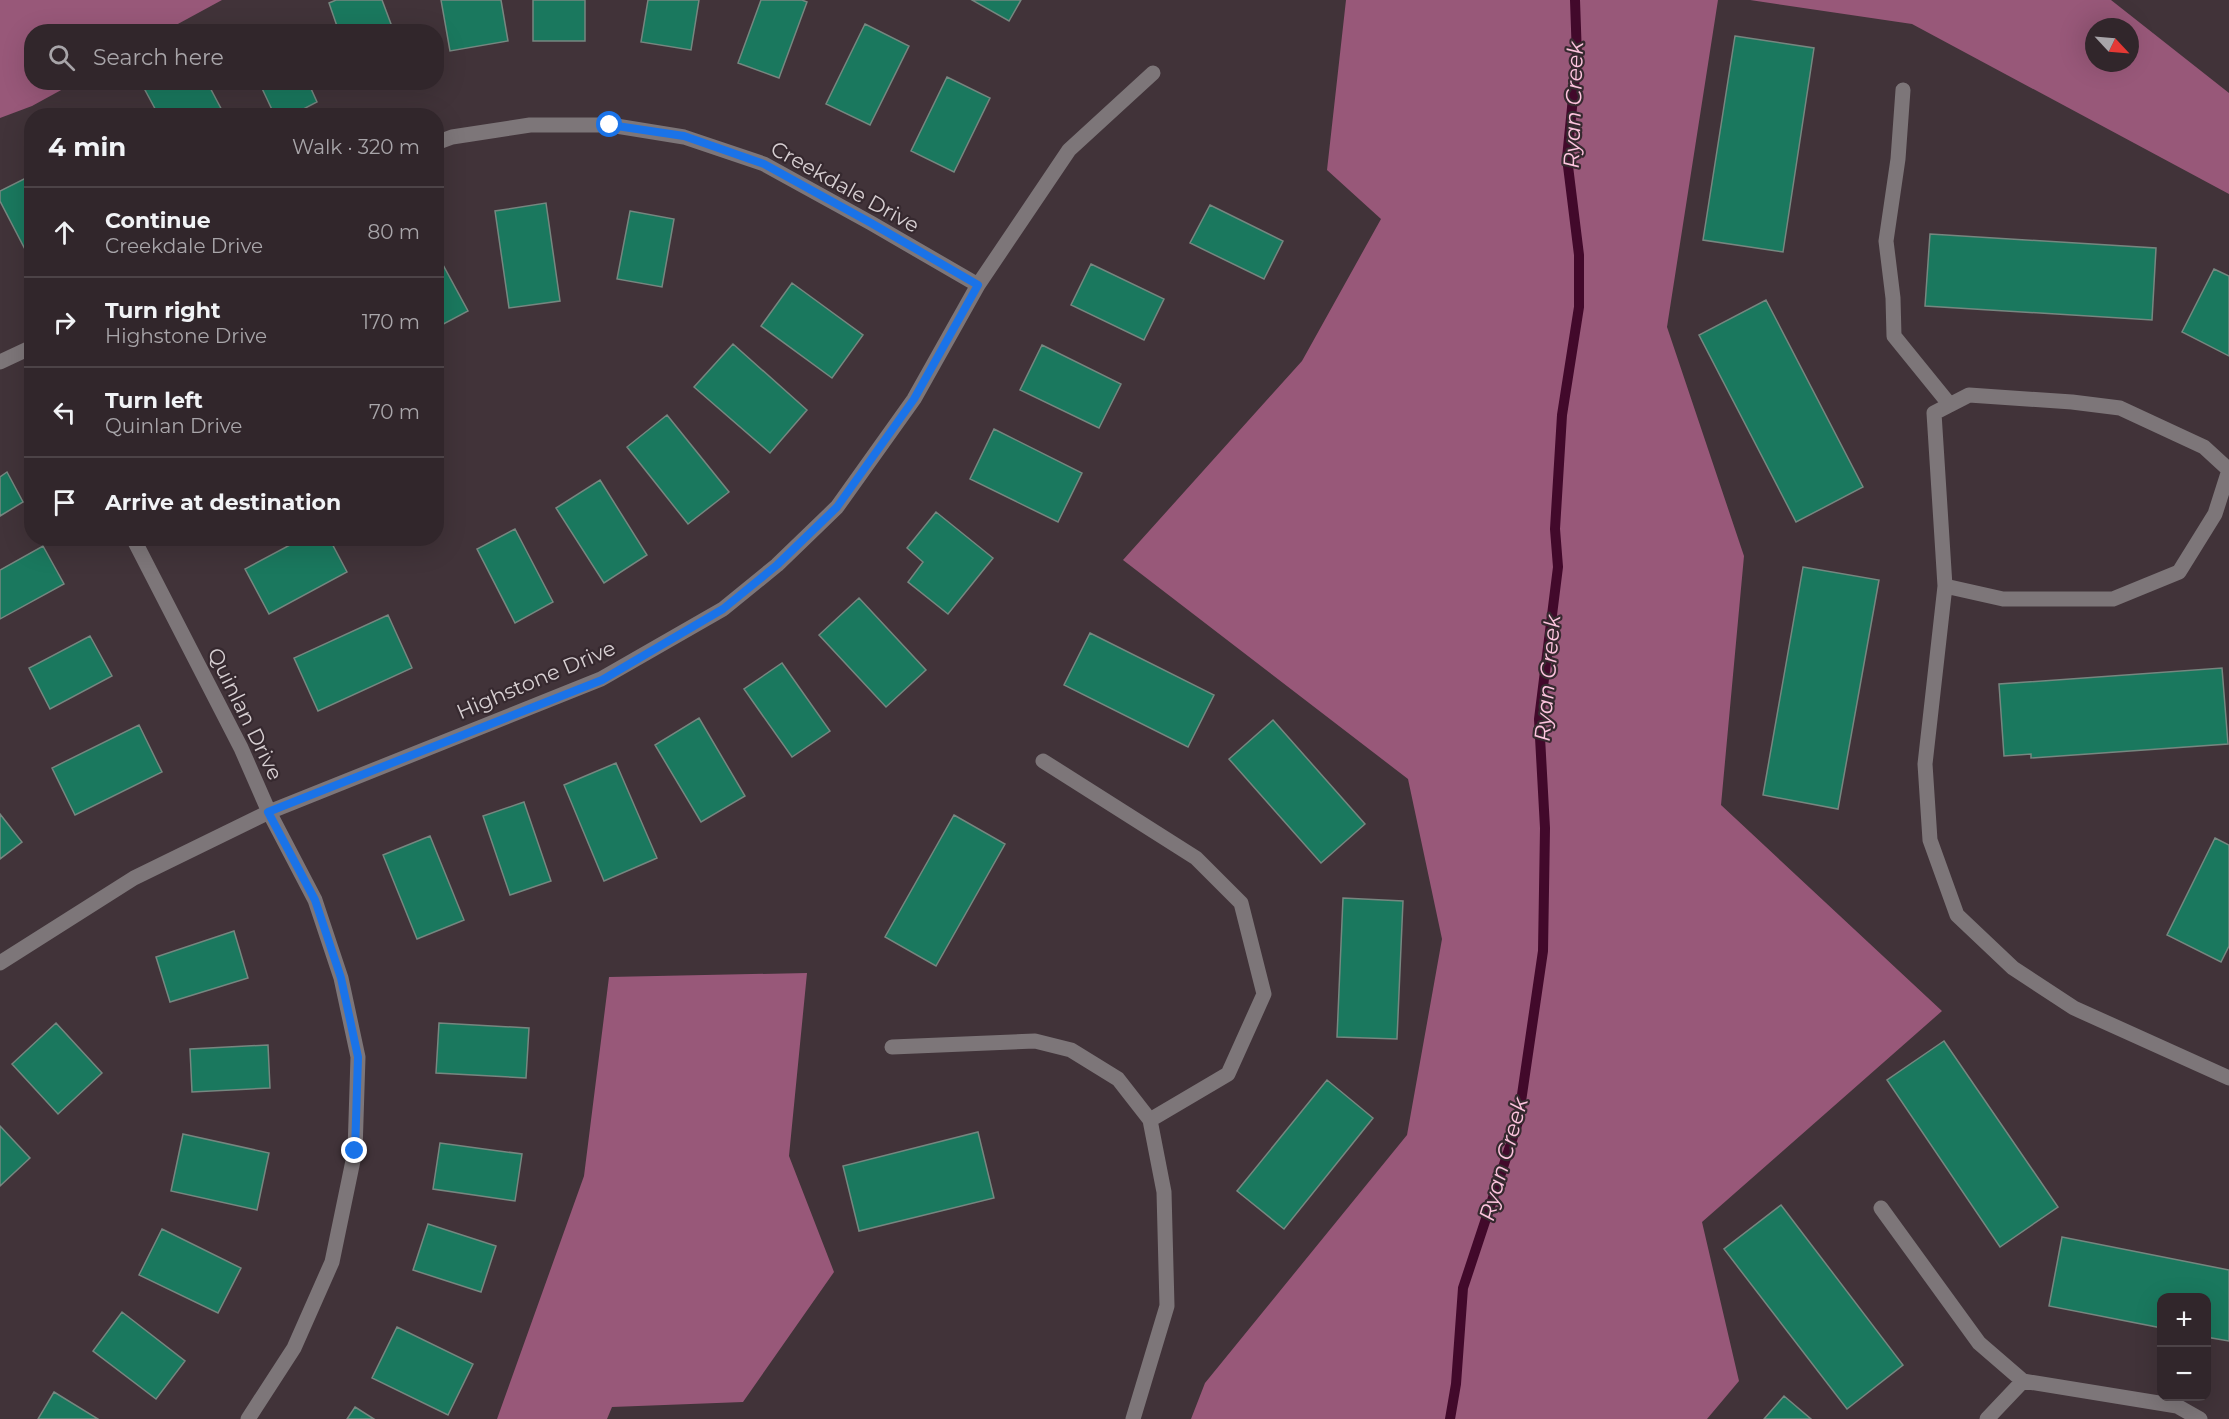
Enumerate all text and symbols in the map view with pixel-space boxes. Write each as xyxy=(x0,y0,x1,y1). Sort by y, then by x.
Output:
north arrow xyxy=(2085,18,2139,72)
search box xyxy=(24,24,444,90)
water label: Ryan Creek xyxy=(1558,40,1589,169)
icon: search xyxy=(45,41,78,74)
text: Search here xyxy=(93,44,224,71)
route start xyxy=(596,111,622,137)
text: 4 min xyxy=(48,131,126,163)
text: Walk · 320 m xyxy=(292,135,420,159)
street label: Creekdale Drive xyxy=(767,135,924,238)
text: Continue xyxy=(105,207,211,234)
icon: ahead xyxy=(48,216,81,249)
text: 80 m xyxy=(368,220,420,244)
text: Creekdale Drive xyxy=(105,234,263,258)
text: Turn right xyxy=(105,297,220,324)
icon: right xyxy=(48,306,81,339)
text: 170 m xyxy=(362,310,420,334)
text: Highstone Drive xyxy=(105,324,267,348)
text: Turn left xyxy=(105,387,203,414)
icon: left xyxy=(48,396,81,429)
text: 70 m xyxy=(369,400,420,424)
text: Quinlan Drive xyxy=(105,414,242,438)
icon: arrive xyxy=(48,486,81,519)
text: Arrive at destination xyxy=(105,489,341,516)
water label: Ryan Creek xyxy=(1529,613,1567,743)
street label: Highstone Drive xyxy=(453,635,619,724)
street label: Quinlan Drive xyxy=(203,643,288,784)
water label: Ryan Creek xyxy=(1473,1093,1534,1224)
route end xyxy=(341,1137,367,1163)
map controls xyxy=(2157,1293,2211,1401)
button: + xyxy=(2157,1293,2211,1347)
button: − xyxy=(2157,1347,2211,1401)

